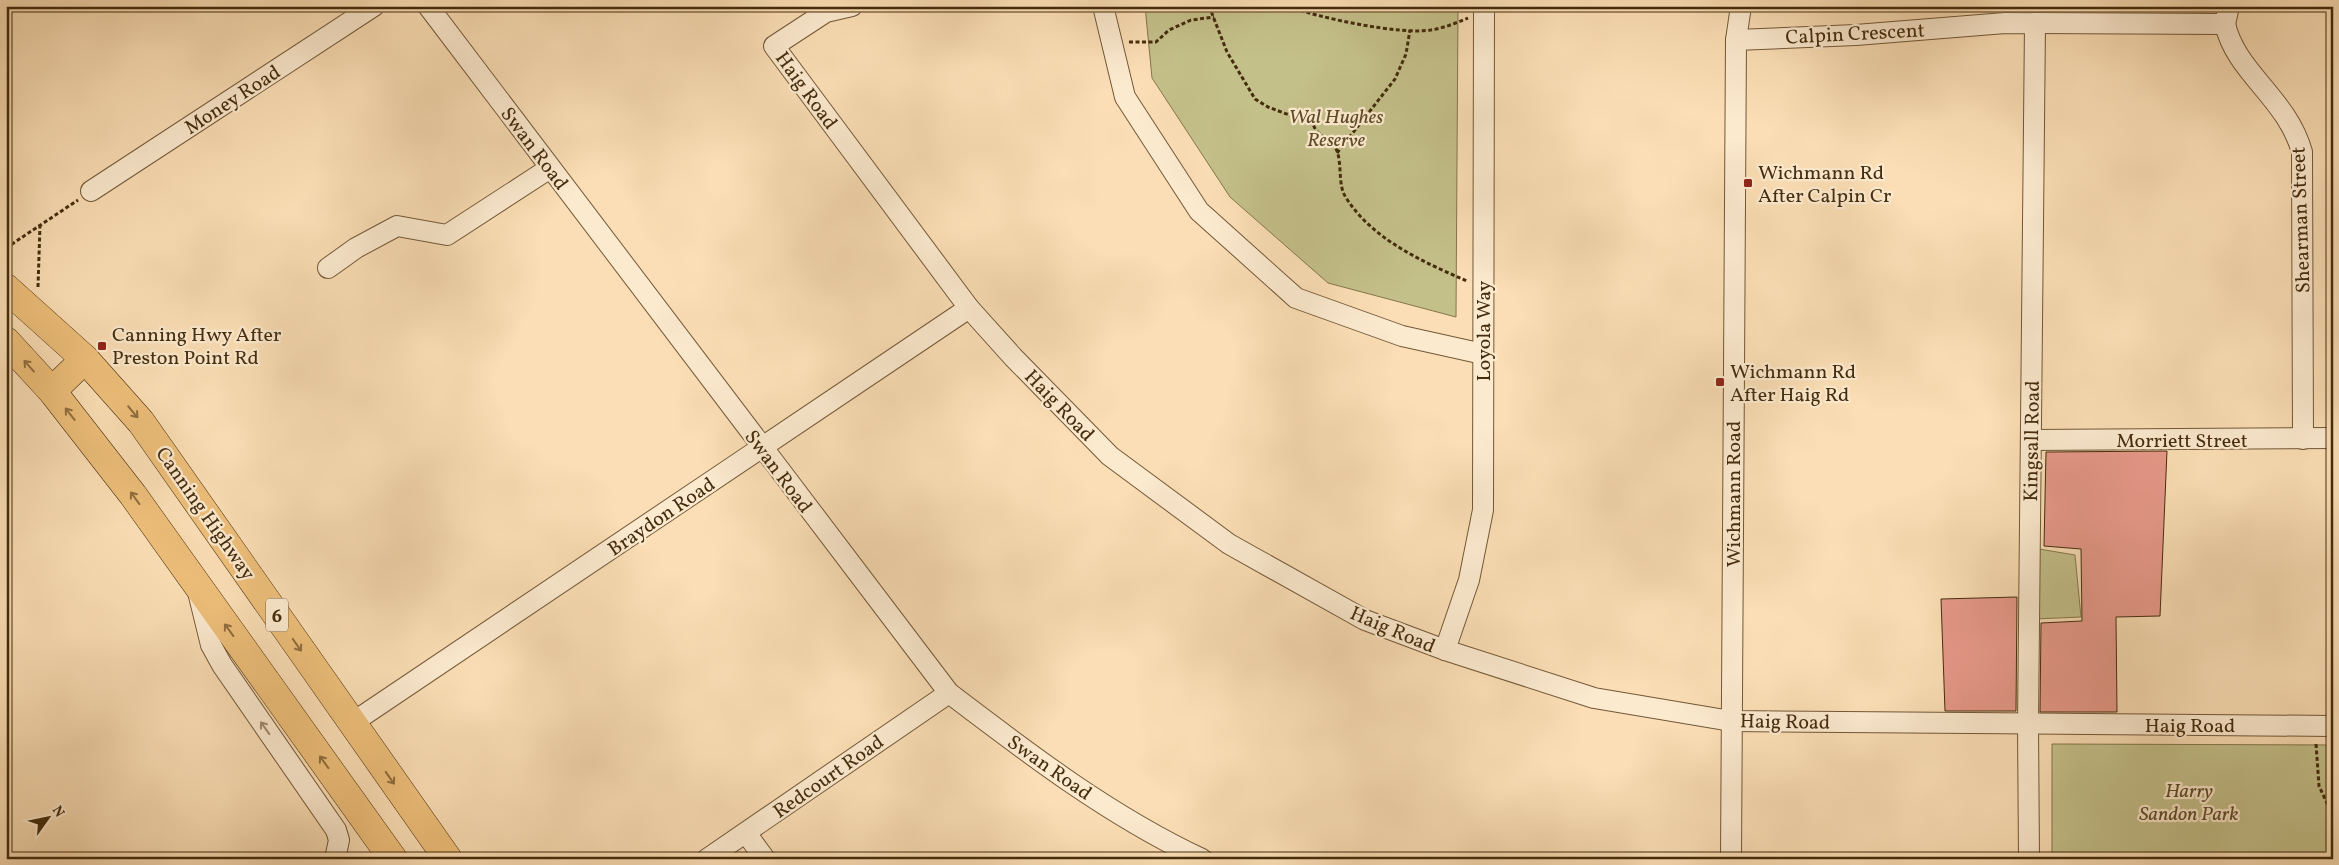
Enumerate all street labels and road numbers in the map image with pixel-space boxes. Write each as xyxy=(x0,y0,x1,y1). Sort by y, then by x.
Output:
street label: Calpin Crescent xyxy=(1785,17,1925,53)
street label: Haig Road xyxy=(767,46,843,136)
street label: Money Road xyxy=(180,59,287,142)
street label: Swan Road xyxy=(493,102,574,197)
street label: Shearman Street xyxy=(2285,146,2319,294)
street label: Loyola Way xyxy=(1471,280,1499,381)
street label: Haig Road xyxy=(1017,364,1100,449)
street label: Kingsall Road xyxy=(2018,380,2048,502)
street label: Wichmann Road xyxy=(1721,421,1749,567)
street label: Swan Road xyxy=(737,425,818,520)
street label: Morriett Street xyxy=(2116,428,2248,456)
street label: Canning Highway xyxy=(148,442,261,587)
street label: Braydon Road xyxy=(603,471,721,564)
road number: 6 xyxy=(266,598,288,632)
street label: Haig Road xyxy=(1345,600,1439,661)
street label: Haig Road xyxy=(1740,708,1830,738)
street label: Haig Road xyxy=(2145,713,2235,741)
street label: Redcourt Road xyxy=(768,729,890,826)
street label: Swan Road xyxy=(1001,729,1097,808)

